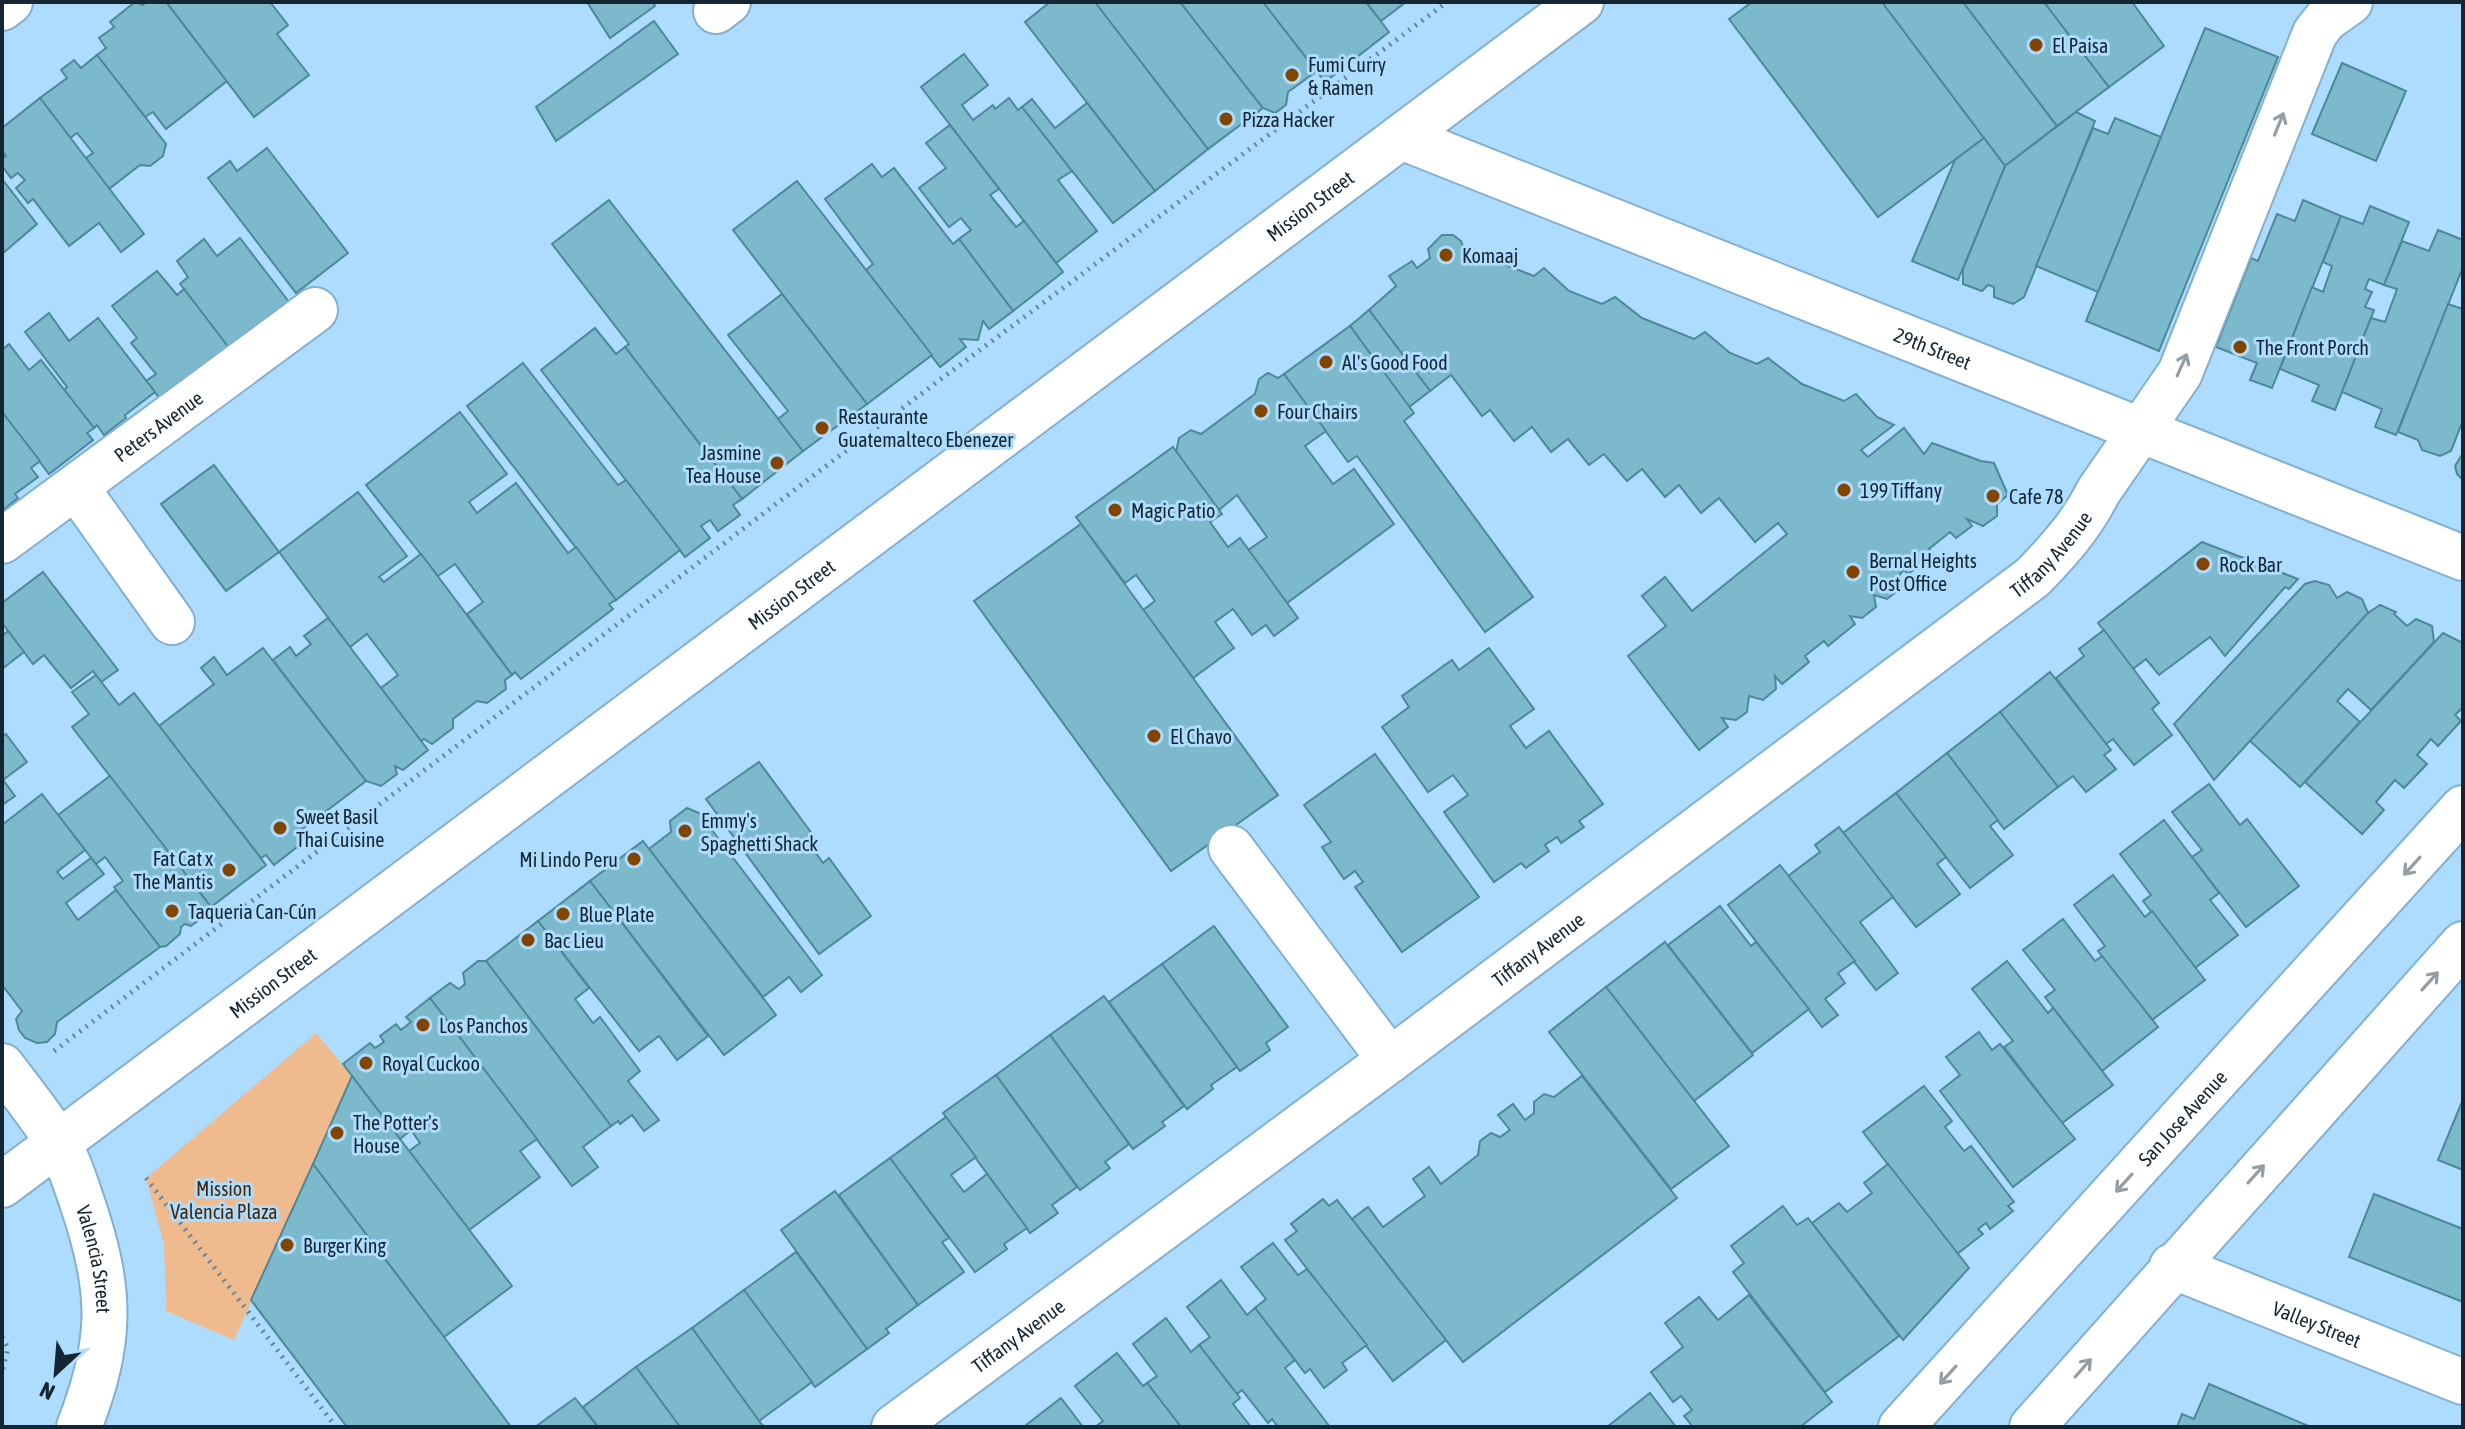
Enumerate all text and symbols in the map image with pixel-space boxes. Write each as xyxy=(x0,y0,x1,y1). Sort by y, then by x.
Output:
place label: El Paisa xyxy=(2052,34,2108,57)
marker: El Paisa xyxy=(2027,36,2045,54)
place label: Fumi Curry & Ramen xyxy=(1308,53,1386,99)
marker: Fumi Curry & Ramen xyxy=(1283,66,1301,84)
place label: Pizza Hacker xyxy=(1242,108,1335,131)
marker: Pizza Hacker xyxy=(1217,110,1235,128)
one-way arrow xyxy=(2273,112,2288,137)
street label: Mission Street xyxy=(1262,165,1358,245)
place label: Komaaj xyxy=(1462,244,1518,267)
marker: Komaaj xyxy=(1437,246,1455,264)
street label: 29th Street xyxy=(1891,322,1975,373)
place label: The Front Porch xyxy=(2256,336,2369,359)
marker: The Front Porch xyxy=(2231,338,2249,356)
place label: Al's Good Food xyxy=(1342,351,1448,374)
marker: Al's Good Food xyxy=(1317,353,1335,371)
one-way arrow xyxy=(2176,353,2191,378)
street label: Peters Avenue xyxy=(109,386,207,466)
place label: Four Chairs xyxy=(1277,400,1358,423)
marker: Four Chairs xyxy=(1252,402,1270,420)
place label: Restaurante Guatemalteco Ebenezer xyxy=(838,405,1014,451)
marker: Restaurante Guatemalteco Ebenezer xyxy=(813,419,831,437)
place label: Jasmine Tea House xyxy=(685,441,761,487)
marker: Jasmine Tea House xyxy=(768,454,786,472)
place label: 199 Tiffany xyxy=(1860,479,1942,502)
marker: 199 Tiffany xyxy=(1835,481,1853,499)
place label: Cafe 78 xyxy=(2009,485,2063,508)
marker: Cafe 78 xyxy=(1984,487,2002,505)
place label: Magic Patio xyxy=(1131,499,1216,522)
marker: Magic Patio xyxy=(1106,501,1124,519)
street label: Tiffany Avenue xyxy=(2005,507,2096,602)
place label: Bernal Heights Post Office xyxy=(1869,549,1977,595)
place label: Rock Bar xyxy=(2219,553,2283,576)
street label: Mission Street xyxy=(743,554,839,634)
marker: Rock Bar xyxy=(2194,555,2212,573)
marker: Bernal Heights Post Office xyxy=(1844,563,1862,581)
place label: El Chavo xyxy=(1170,725,1232,748)
marker: El Chavo xyxy=(1145,727,1163,745)
place label: Sweet Basil Thai Cuisine xyxy=(296,805,384,851)
place label: Emmy's Spaghetti Shack xyxy=(701,809,818,855)
marker: Sweet Basil Thai Cuisine xyxy=(271,819,289,837)
marker: Emmy's Spaghetti Shack xyxy=(676,822,694,840)
place label: Fat Cat x The Mantis xyxy=(133,847,213,893)
place label: Mi Lindo Peru xyxy=(519,848,618,871)
marker: Mi Lindo Peru xyxy=(625,850,643,868)
one-way arrow xyxy=(2403,856,2421,876)
marker: Fat Cat x The Mantis xyxy=(220,861,238,879)
place label: Taqueria Can-Cún xyxy=(188,900,317,923)
marker: Taqueria Can-Cún xyxy=(163,902,181,920)
place label: Blue Plate xyxy=(579,903,654,926)
marker: Blue Plate xyxy=(554,905,572,923)
street label: Tiffany Avenue xyxy=(1487,907,1589,991)
place label: Bac Lieu xyxy=(544,929,604,952)
marker: Bac Lieu xyxy=(519,931,537,949)
street label: Mission Street xyxy=(225,942,321,1022)
one-way arrow xyxy=(2420,971,2439,991)
place label: Los Panchos xyxy=(439,1014,528,1037)
marker: Los Panchos xyxy=(414,1016,432,1034)
place label: Royal Cuckoo xyxy=(382,1052,480,1075)
marker: Royal Cuckoo xyxy=(357,1054,375,1072)
street label: San Jose Avenue xyxy=(2133,1065,2231,1170)
place label: The Potter's House xyxy=(353,1111,439,1157)
marker: The Potter's House xyxy=(328,1124,346,1142)
one-way arrow xyxy=(2246,1164,2265,1184)
one-way arrow xyxy=(2114,1173,2133,1193)
park label: Mission Valencia Plaza xyxy=(170,1177,278,1223)
street label: Valencia Street xyxy=(72,1202,116,1314)
place label: Burger King xyxy=(303,1234,386,1257)
marker: Burger King xyxy=(278,1236,296,1254)
street label: Tiffany Avenue xyxy=(967,1294,1069,1377)
street label: Valley Street xyxy=(2270,1296,2364,1352)
north arrow xyxy=(16,1333,96,1413)
one-way arrow xyxy=(2074,1359,2092,1379)
one-way arrow xyxy=(1939,1365,1958,1385)
text: N xyxy=(36,1376,59,1406)

